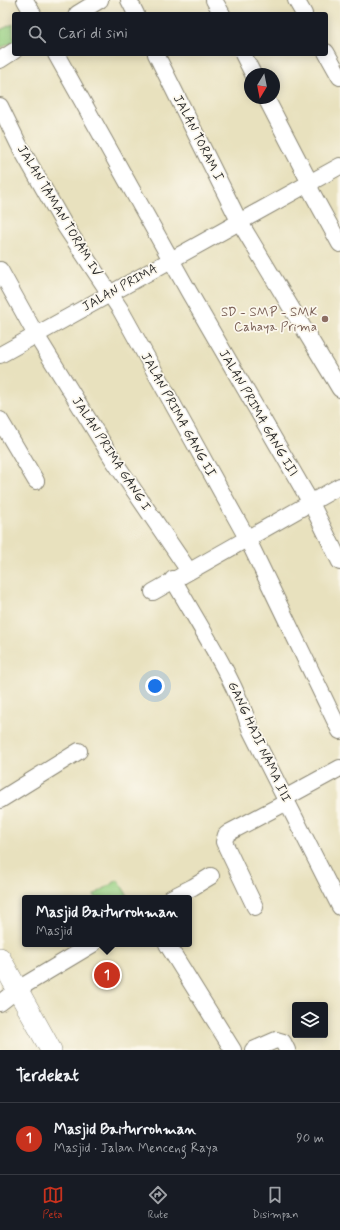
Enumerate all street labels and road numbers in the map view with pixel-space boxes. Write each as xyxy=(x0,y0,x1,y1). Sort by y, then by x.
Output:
street label: JALAN TORAM I xyxy=(169,92,227,184)
street label: JALAN TAMAN TORAM IV xyxy=(13,142,105,280)
street label: JALAN PRIMA xyxy=(79,260,161,316)
street label: JALAN PRIMA GANG III xyxy=(215,346,301,480)
street label: JALAN PRIMA GANG II xyxy=(137,350,220,481)
street label: JALAN PRIMA GANG I xyxy=(68,394,154,514)
street label: GANG HAJI NAMA III xyxy=(224,679,294,805)

